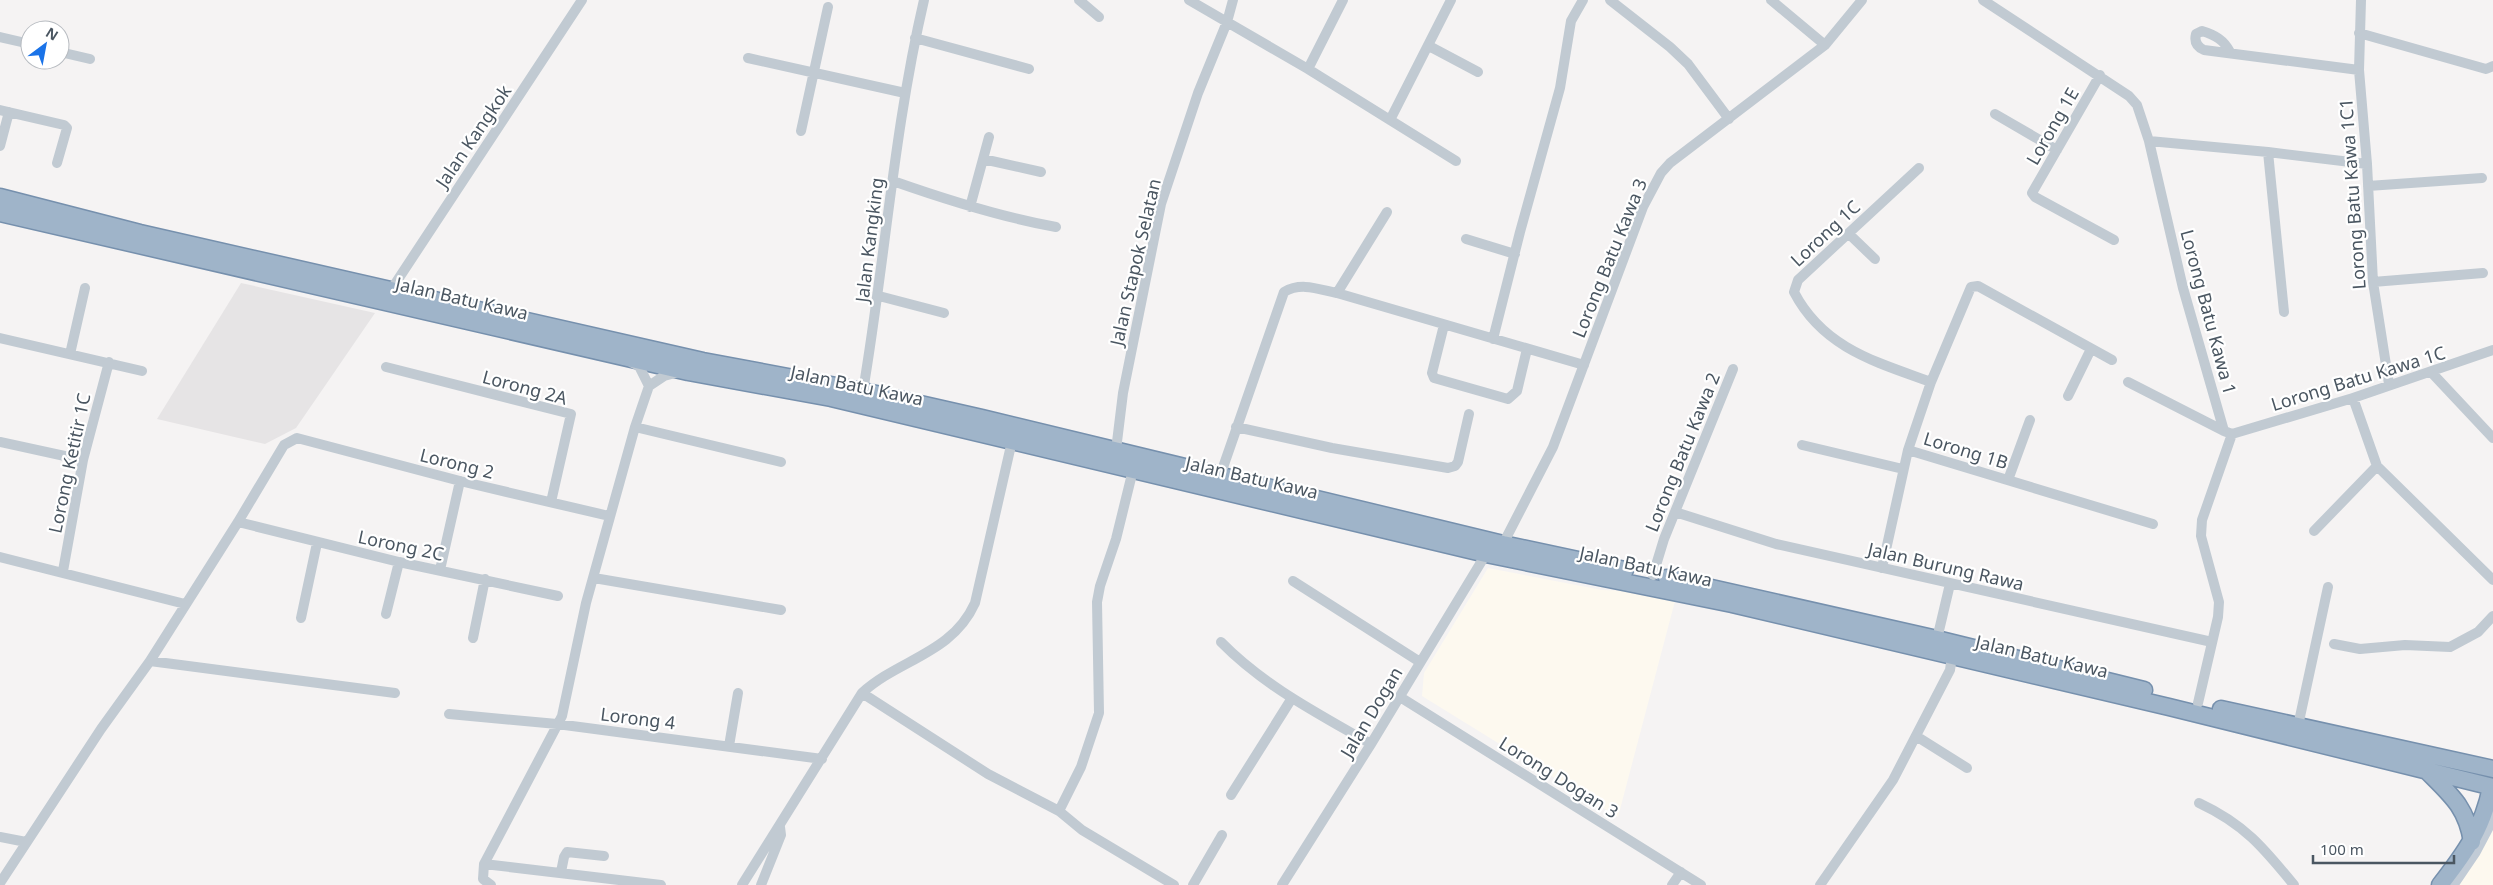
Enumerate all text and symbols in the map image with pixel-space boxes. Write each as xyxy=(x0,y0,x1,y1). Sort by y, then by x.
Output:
north arrow xyxy=(20,20,70,70)
text: N xyxy=(42,22,62,45)
street label: Jalan Kangkok xyxy=(429,80,516,194)
street label: Lorong 1E xyxy=(2020,83,2084,169)
street label: Lorong Batu Kawa 1C1 xyxy=(2333,98,2371,290)
street label: Lorong Batu Kawa 3 xyxy=(1566,175,1652,341)
street label: Jalan Kangking xyxy=(849,176,889,306)
street label: Jalan Stapok Selatan xyxy=(1104,176,1166,350)
street label: Lorong 1C xyxy=(1785,195,1865,271)
street label: Lorong Batu Kawa 1 xyxy=(2175,227,2243,397)
street label: Jalan Batu Kawa xyxy=(392,271,531,325)
street label: Lorong Batu Kawa 1C xyxy=(2268,340,2448,416)
street label: Jalan Batu Kawa xyxy=(786,359,926,411)
street label: Lorong 2A xyxy=(480,364,571,410)
street label: Lorong Batu Kawa 2 xyxy=(1639,369,1725,535)
street label: Lorong Ketitir 1C xyxy=(42,391,96,535)
street label: Lorong 1B xyxy=(1921,426,2011,474)
street label: Lorong 2 xyxy=(417,442,497,484)
street label: Jalan Batu Kawa xyxy=(1182,450,1321,504)
street label: Lorong 2C xyxy=(356,524,446,566)
street label: Jalan Burung Rawa xyxy=(1864,536,2026,596)
street label: Jalan Batu Kawa xyxy=(1575,540,1715,592)
street label: Jalan Batu Kawa xyxy=(1972,629,2111,683)
street label: Jalan Dogan xyxy=(1333,662,1408,764)
street label: Lorong 4 xyxy=(599,701,677,735)
street label: Lorong Dogan 3 xyxy=(1495,731,1623,823)
scale bar xyxy=(2313,832,2454,864)
text: 100 m xyxy=(2320,839,2364,859)

